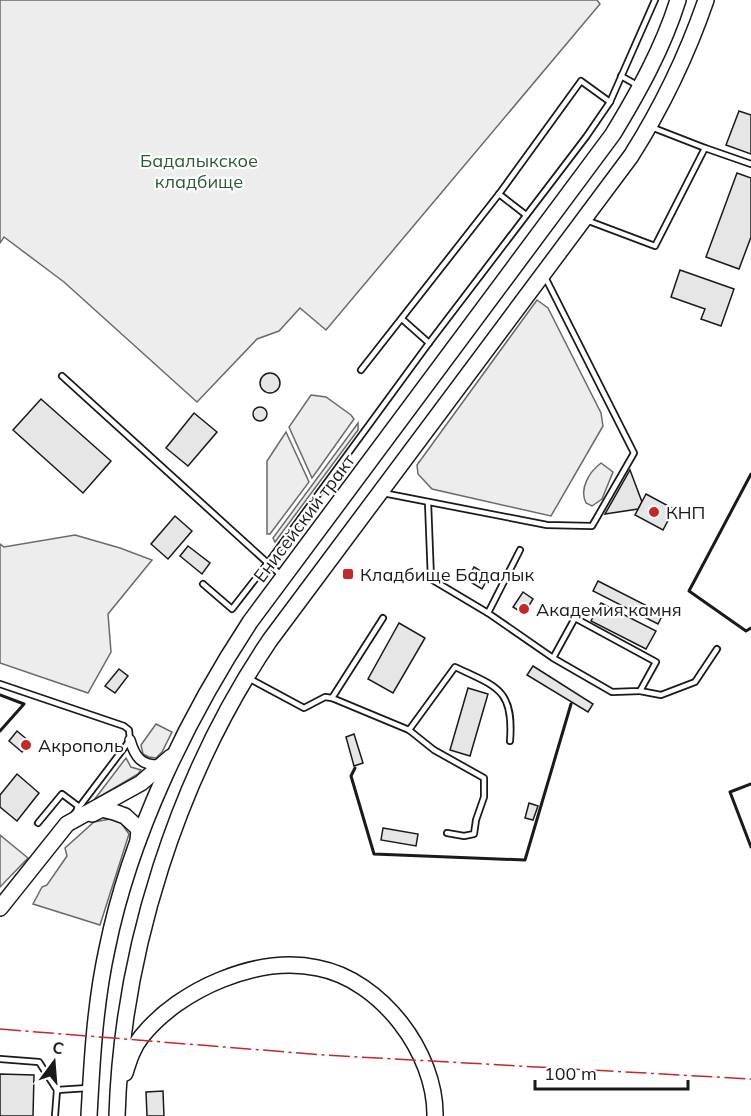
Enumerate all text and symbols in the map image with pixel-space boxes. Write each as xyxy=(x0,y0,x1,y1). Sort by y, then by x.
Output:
park label: Бадалыкское кладбище xyxy=(140,149,258,193)
street label: Енисейский тракт xyxy=(248,449,360,587)
place label: КНП xyxy=(666,501,705,524)
marker: КНП xyxy=(647,505,661,519)
place label: Кладбище Бадалык xyxy=(360,563,534,586)
marker: Кладбище Бадалык xyxy=(341,567,355,581)
place label: Академия камня xyxy=(536,598,682,621)
marker: Академия камня xyxy=(517,602,531,616)
place label: Акрополь xyxy=(38,734,124,757)
marker: Акрополь xyxy=(19,738,33,752)
north arrow xyxy=(24,1032,84,1092)
text: С xyxy=(50,1036,66,1059)
scale bar xyxy=(535,1053,688,1091)
text: 100 m xyxy=(544,1062,597,1085)

